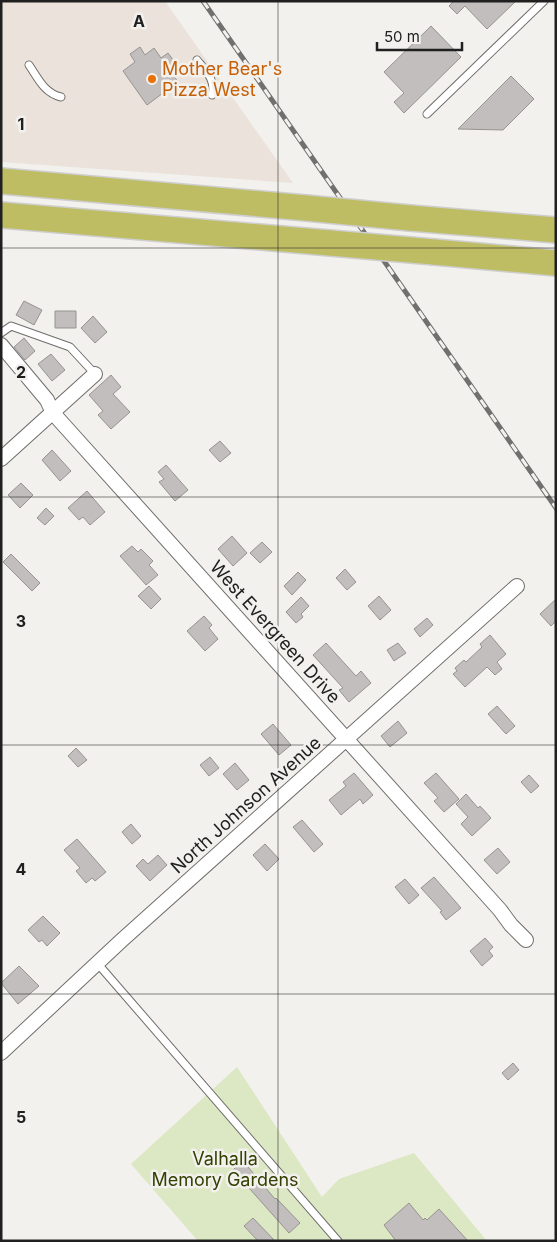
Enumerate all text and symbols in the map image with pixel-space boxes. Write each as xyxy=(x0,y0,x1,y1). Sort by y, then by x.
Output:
text: A xyxy=(133,11,145,31)
scale bar xyxy=(377,20,462,52)
text: 50 m xyxy=(384,27,420,46)
place label: Mother Bear's Pizza West xyxy=(162,58,282,100)
marker: Mother Bear's Pizza West xyxy=(146,73,158,85)
text: 1 xyxy=(18,114,24,134)
text: 2 xyxy=(16,362,26,382)
street label: West Evergreen Drive xyxy=(206,556,345,707)
text: 3 xyxy=(16,611,26,631)
street label: North Johnson Avenue xyxy=(166,732,325,878)
text: 4 xyxy=(16,859,27,879)
text: 5 xyxy=(16,1107,26,1127)
park label: Valhalla Memory Gardens xyxy=(151,1148,299,1190)

